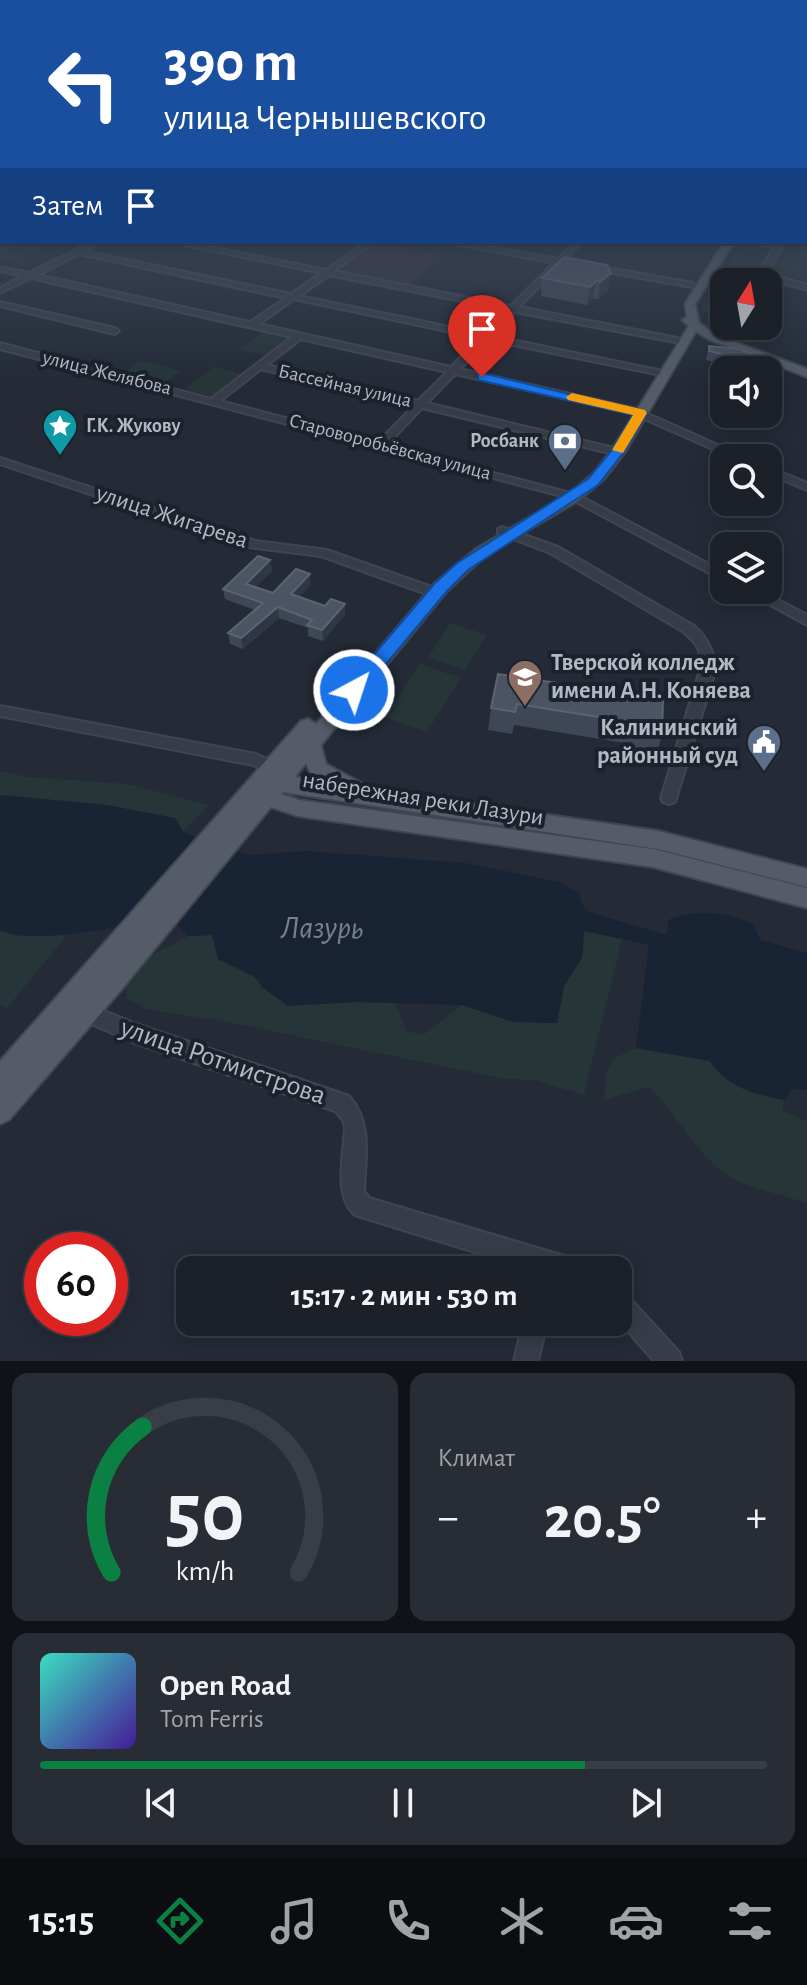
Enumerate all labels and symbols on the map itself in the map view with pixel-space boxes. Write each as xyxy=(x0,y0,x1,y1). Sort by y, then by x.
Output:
north arrow xyxy=(710,268,782,340)
pin xyxy=(448,295,516,377)
street label: улица Желябова xyxy=(39,347,174,399)
street label: Бассейная улица xyxy=(276,361,414,411)
place icon: Г.К. Жукову xyxy=(41,407,79,457)
street label: Староворобьёвская улица xyxy=(287,410,493,484)
place label: Г.К. Жукову xyxy=(86,416,181,436)
bank icon: Росбанк xyxy=(546,422,584,472)
place label: Росбанк xyxy=(470,431,539,451)
street label: улица Жигарева xyxy=(92,481,251,553)
position arrow xyxy=(312,648,396,732)
place label: Тверской колледж имени А.Н. Коняева xyxy=(551,651,751,703)
school or university icon: Тверской колледж имени А.Н. Коняева xyxy=(506,658,544,708)
place label: Калининский районный суд xyxy=(597,716,738,768)
public building icon: Калининский районный суд xyxy=(745,723,783,773)
street label: набережная реки Лазури xyxy=(301,768,545,830)
water label: Лазурь xyxy=(279,912,364,945)
street label: улица Ротмистрова xyxy=(116,1013,329,1110)
speed limit sign: 60 xyxy=(24,1232,128,1336)

